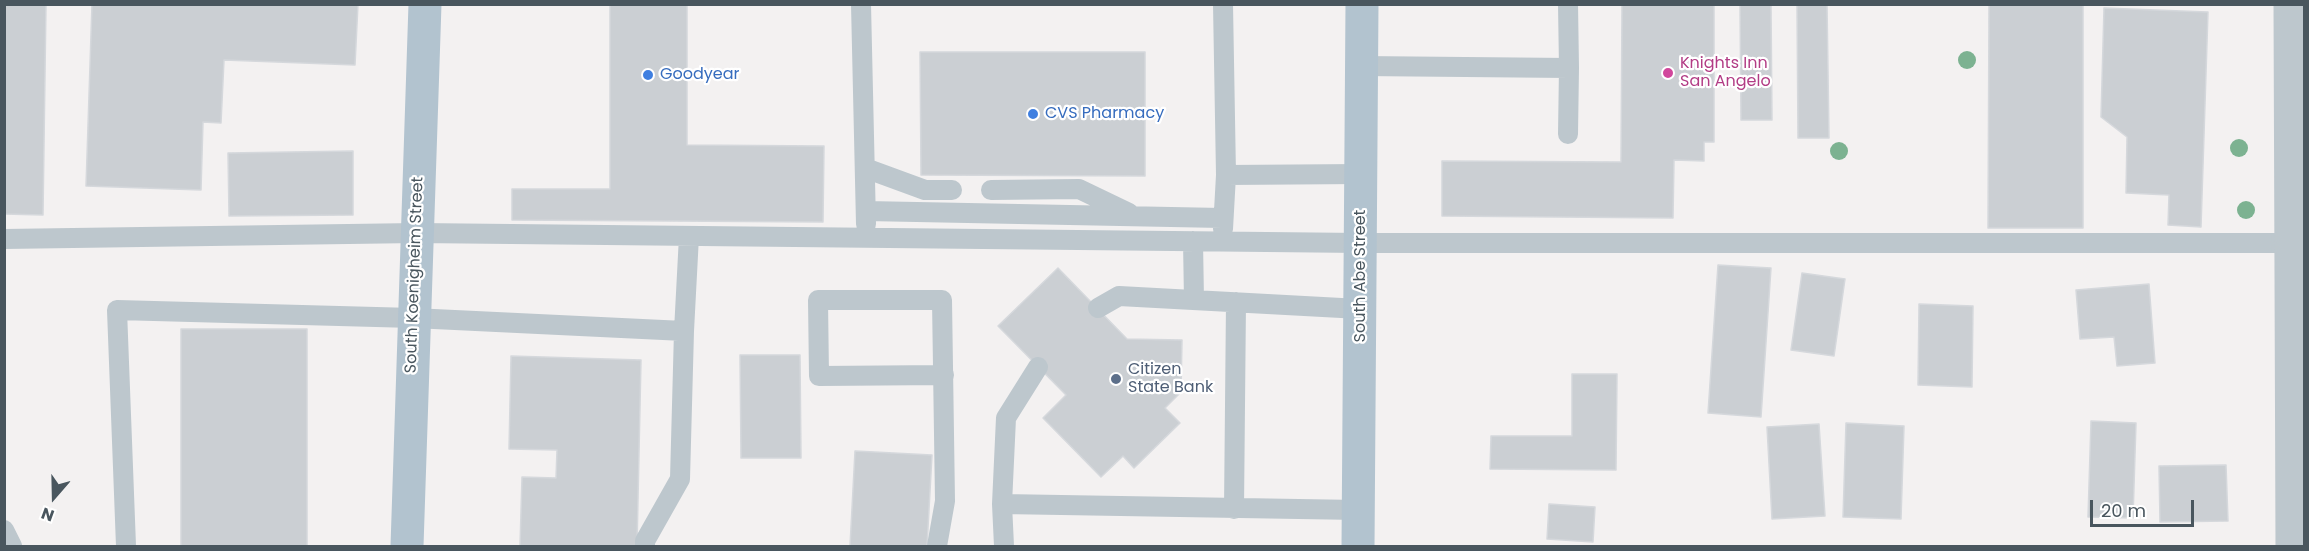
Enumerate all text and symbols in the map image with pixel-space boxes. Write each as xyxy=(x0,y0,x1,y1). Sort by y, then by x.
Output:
place label: Knights Inn San Angelo xyxy=(1680,54,1771,92)
place label: Goodyear xyxy=(660,65,739,85)
marker: Knights Inn San Angelo xyxy=(1661,66,1675,80)
marker: Goodyear xyxy=(641,68,655,82)
place label: CVS Pharmacy xyxy=(1045,104,1164,124)
marker: CVS Pharmacy xyxy=(1026,107,1040,121)
street label: South Koenigheim Street xyxy=(402,176,428,374)
street label: South Abe Street xyxy=(1351,210,1371,342)
place label: Citizen State Bank xyxy=(1128,360,1213,398)
marker: Citizen State Bank xyxy=(1109,372,1123,386)
north arrow xyxy=(24,467,84,527)
scale bar xyxy=(2093,488,2196,526)
text: 20 m xyxy=(2101,498,2146,523)
text: N xyxy=(38,502,57,527)

